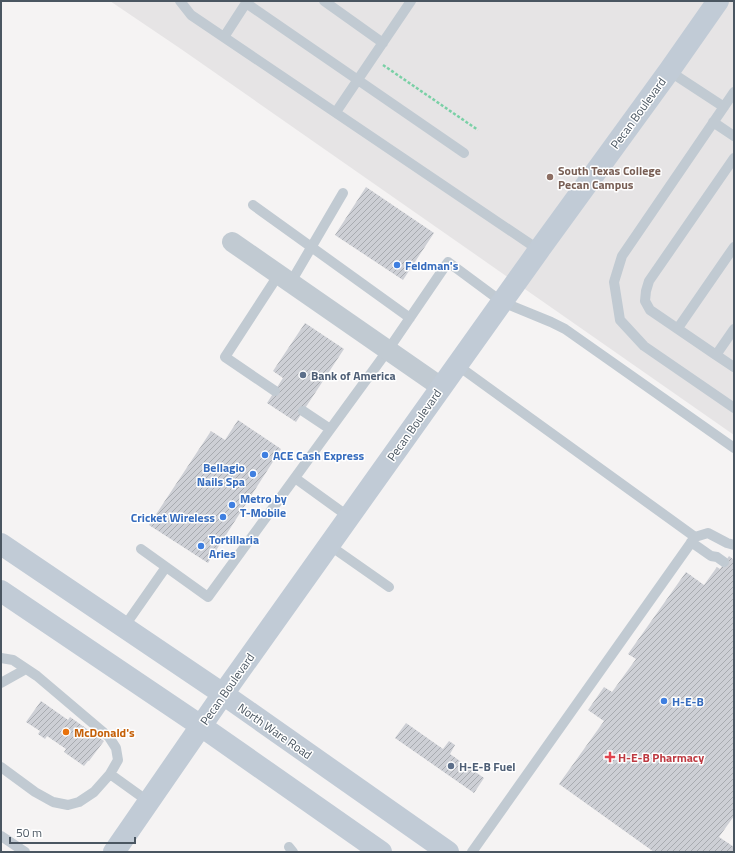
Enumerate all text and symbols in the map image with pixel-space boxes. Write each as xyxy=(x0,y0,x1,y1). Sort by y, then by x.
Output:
street label: Pecan Boulevard xyxy=(606,73,670,153)
place label: South Texas College Pecan Campus xyxy=(558,161,661,194)
marker: South Texas College Pecan Campus xyxy=(545,172,555,182)
place label: Feldman's xyxy=(405,256,459,275)
marker: Feldman's xyxy=(392,260,402,270)
place label: Bank of America xyxy=(311,366,396,385)
marker: Bank of America xyxy=(298,370,308,380)
street label: Pecan Boulevard xyxy=(382,385,446,465)
place label: ACE Cash Express xyxy=(273,446,365,465)
marker: ACE Cash Express xyxy=(260,450,270,460)
place label: Bellagio Nails Spa xyxy=(197,458,245,491)
marker: Bellagio Nails Spa xyxy=(248,469,258,479)
place label: Metro by T-Mobile xyxy=(240,489,287,522)
marker: Metro by T-Mobile xyxy=(227,500,237,510)
place label: Cricket Wireless xyxy=(131,508,215,527)
marker: Cricket Wireless xyxy=(218,512,228,522)
place label: Tortillaria Aries xyxy=(209,530,259,563)
marker: Tortillaria Aries xyxy=(196,541,206,551)
street label: Pecan Boulevard xyxy=(195,649,259,729)
place label: H-E-B xyxy=(672,692,704,711)
marker: H-E-B xyxy=(659,696,669,706)
street label: North Ware Road xyxy=(234,698,316,764)
place label: McDonald's xyxy=(74,723,135,742)
marker: McDonald's xyxy=(61,727,71,737)
place label: H-E-B Pharmacy xyxy=(618,748,704,767)
marker: H-E-B Pharmacy xyxy=(605,752,615,762)
place label: H-E-B Fuel xyxy=(459,757,516,776)
marker: H-E-B Fuel xyxy=(446,761,456,771)
scale bar xyxy=(10,819,135,845)
text: 50 m xyxy=(16,823,42,842)

